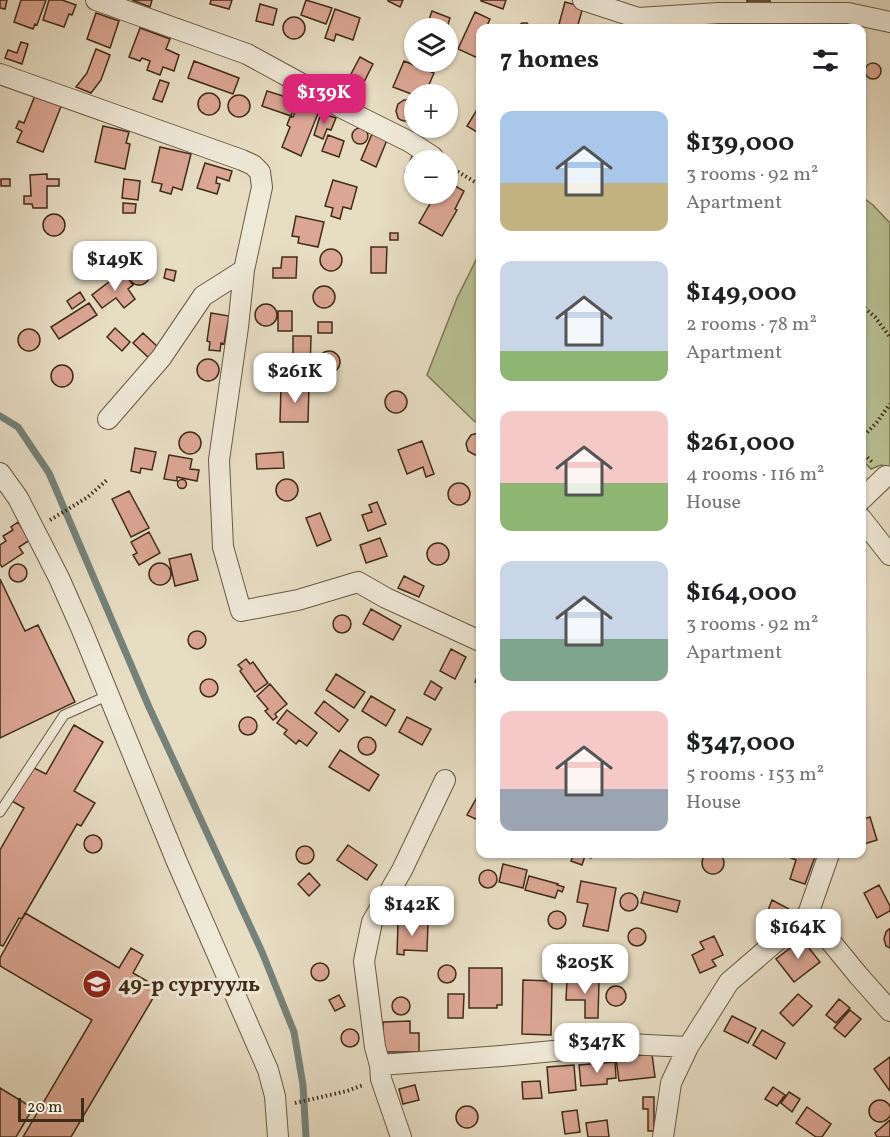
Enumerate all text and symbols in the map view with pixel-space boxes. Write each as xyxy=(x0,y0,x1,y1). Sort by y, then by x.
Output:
map controls xyxy=(404,18,458,204)
button: layers xyxy=(404,18,458,72)
text: 7 homes xyxy=(500,42,599,78)
icon: filters xyxy=(809,44,842,77)
pin: $139K xyxy=(282,74,366,125)
text: $139K xyxy=(297,79,351,107)
button: + xyxy=(404,84,458,138)
text: $139,000 xyxy=(686,125,794,161)
icon: home xyxy=(548,135,620,207)
button: − xyxy=(404,150,458,204)
text: 3 rooms · 92 m² xyxy=(686,161,818,189)
text: Apartment xyxy=(686,189,782,217)
pin: $149K xyxy=(73,241,157,292)
text: $149K xyxy=(87,246,143,274)
text: $149,000 xyxy=(686,275,796,311)
icon: home xyxy=(548,285,620,357)
text: 2 rooms · 78 m² xyxy=(686,311,817,339)
text: Apartment xyxy=(686,339,782,367)
pin: $261K xyxy=(253,353,337,404)
text: $261K xyxy=(267,358,323,386)
text: $261,000 xyxy=(686,425,795,461)
icon: home xyxy=(548,435,620,507)
text: 4 rooms · 116 m² xyxy=(686,461,825,489)
text: House xyxy=(686,489,741,517)
text: $164,000 xyxy=(686,575,797,611)
icon: home xyxy=(548,585,620,657)
text: 3 rooms · 92 m² xyxy=(686,611,818,639)
text: Apartment xyxy=(686,639,782,667)
text: $347,000 xyxy=(686,725,795,761)
icon: home xyxy=(548,735,620,807)
text: 5 rooms · 153 m² xyxy=(686,761,824,789)
text: House xyxy=(686,789,741,817)
pin: $142K xyxy=(370,886,454,937)
text: $142K xyxy=(384,891,440,919)
pin: $164K xyxy=(756,909,840,960)
text: $164K xyxy=(770,914,826,942)
pin: $205K xyxy=(543,944,627,995)
text: $205K xyxy=(556,949,614,977)
school or university icon: 49-р сургууль xyxy=(81,968,113,1000)
place label: 49-р сургууль xyxy=(118,971,260,1000)
pin: $347K xyxy=(555,1023,639,1074)
text: $347K xyxy=(568,1028,626,1056)
scale bar xyxy=(18,1095,84,1122)
text: 20 m xyxy=(27,1097,62,1119)

